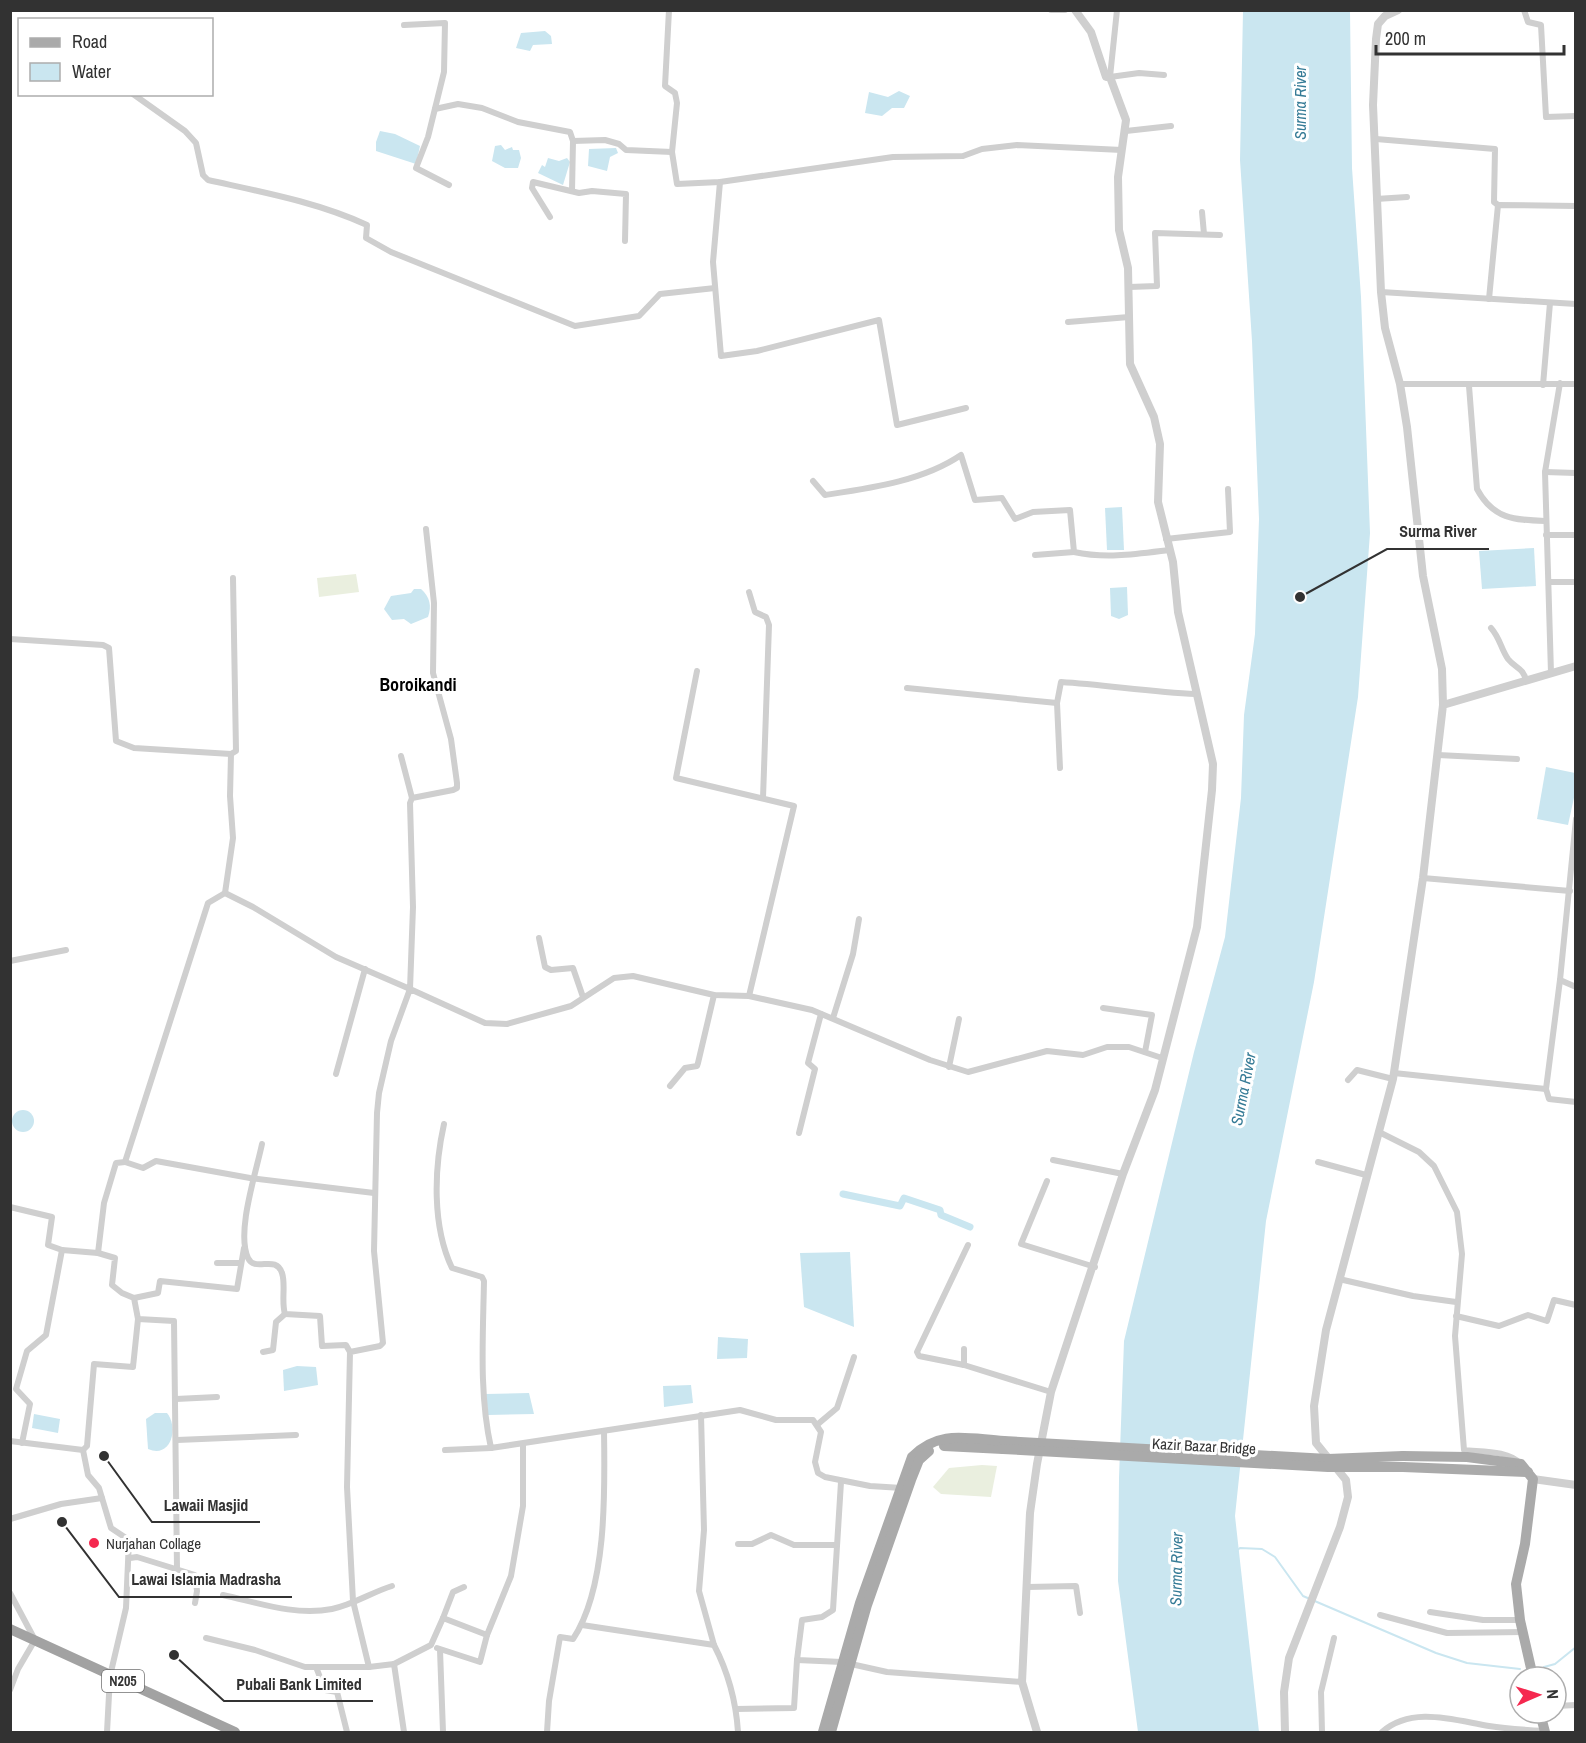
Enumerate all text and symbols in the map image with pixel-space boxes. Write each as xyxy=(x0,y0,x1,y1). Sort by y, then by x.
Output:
legend xyxy=(18,18,213,96)
scale bar xyxy=(1376,18,1564,56)
text: 200 m xyxy=(1385,26,1426,51)
text: Road xyxy=(72,29,107,54)
text: Water xyxy=(72,59,111,84)
water label: Surma River xyxy=(1289,66,1311,140)
callout: Surma River xyxy=(1387,515,1489,549)
text: Surma River xyxy=(1399,520,1478,542)
district label: Boroikandi xyxy=(379,672,457,697)
water label: Surma River xyxy=(1225,1050,1261,1127)
street label: Kazir Bazar Bridge xyxy=(1152,1433,1257,1459)
callout: Lawaii Masjid xyxy=(152,1488,260,1522)
text: Lawaii Masjid xyxy=(164,1494,248,1516)
water label: Surma River xyxy=(1164,1531,1188,1606)
place label: Nurjahan Collage xyxy=(106,1533,201,1554)
marker: Nurjahan Collage xyxy=(87,1536,101,1550)
callout: Lawai Islamia Madrasha xyxy=(119,1563,292,1597)
text: Lawai Islamia Madrasha xyxy=(131,1568,281,1590)
north arrow xyxy=(1508,1665,1568,1725)
callout: Pubali Bank Limited xyxy=(224,1667,373,1701)
road number: N205 xyxy=(102,1670,144,1692)
text: Pubali Bank Limited xyxy=(236,1673,362,1695)
text: N xyxy=(1542,1689,1564,1700)

